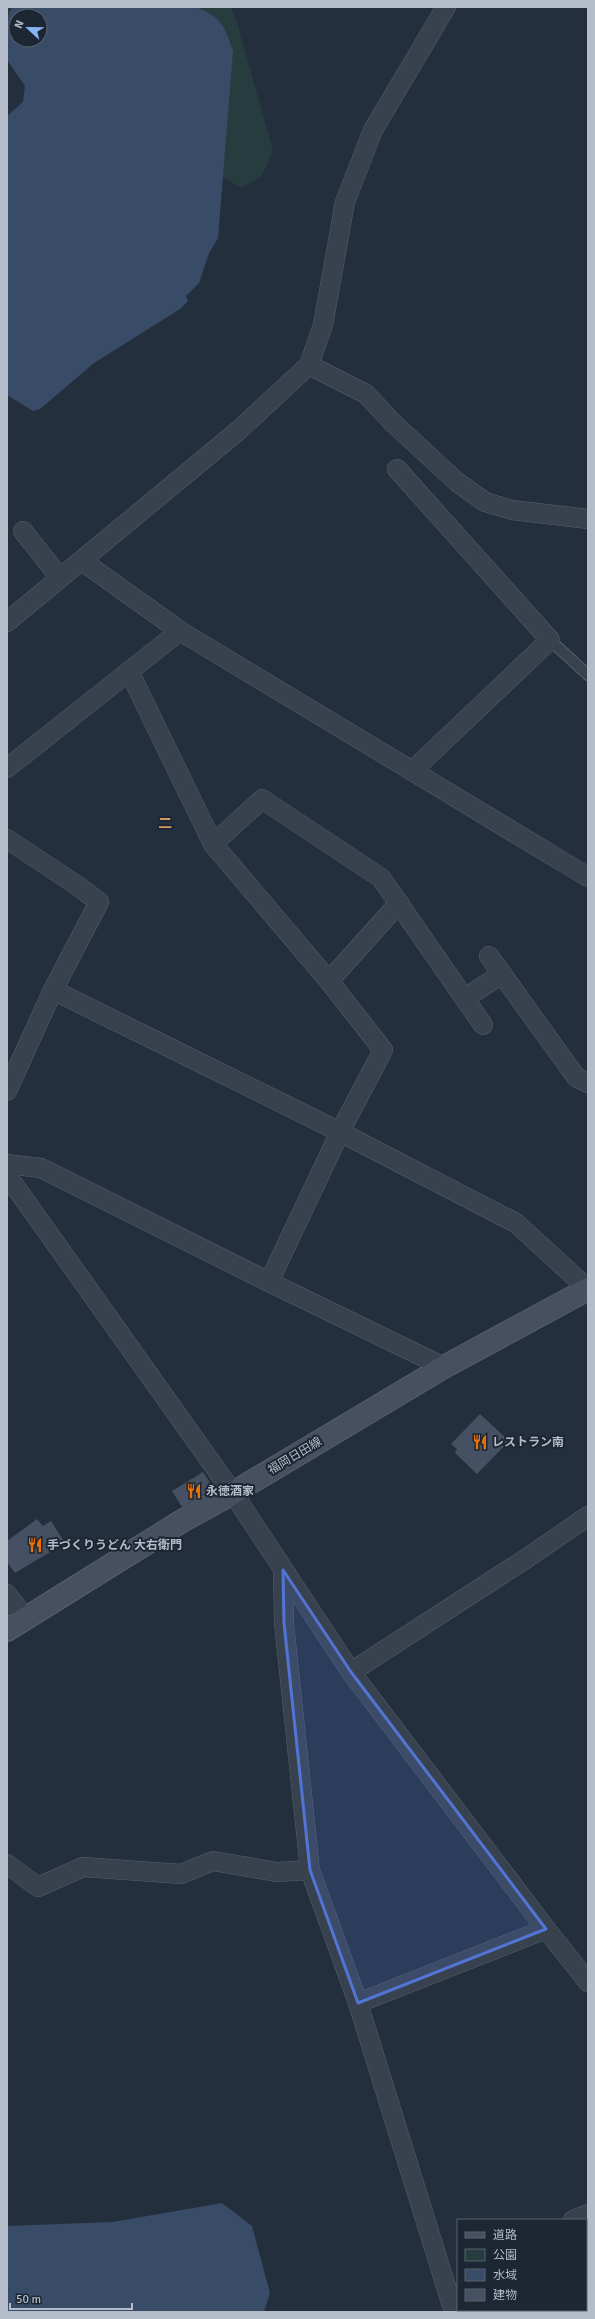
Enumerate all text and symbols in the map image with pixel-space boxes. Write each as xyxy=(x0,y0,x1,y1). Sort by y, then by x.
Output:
north arrow xyxy=(8,8,48,48)
text: N xyxy=(12,18,27,30)
district label: 二 xyxy=(158,815,172,832)
restaurant icon: レストラン南 xyxy=(471,1433,489,1451)
street label: 福岡日田線 xyxy=(265,1434,325,1478)
place label: レストラン南 xyxy=(492,1435,564,1450)
restaurant icon: 永徳酒家 xyxy=(185,1482,203,1500)
place label: 永徳酒家 xyxy=(206,1484,254,1499)
restaurant icon: 手づくりうどん 大右衛門 xyxy=(26,1536,44,1554)
place label: 手づくりうどん 大右衛門 xyxy=(47,1538,182,1553)
legend xyxy=(457,2219,587,2311)
text: 道路 xyxy=(493,2228,517,2243)
text: 公園 xyxy=(493,2248,517,2263)
text: 水域 xyxy=(493,2268,517,2283)
scale bar xyxy=(10,2285,132,2311)
text: 建物 xyxy=(493,2288,517,2303)
text: 50 m xyxy=(16,2292,41,2307)

